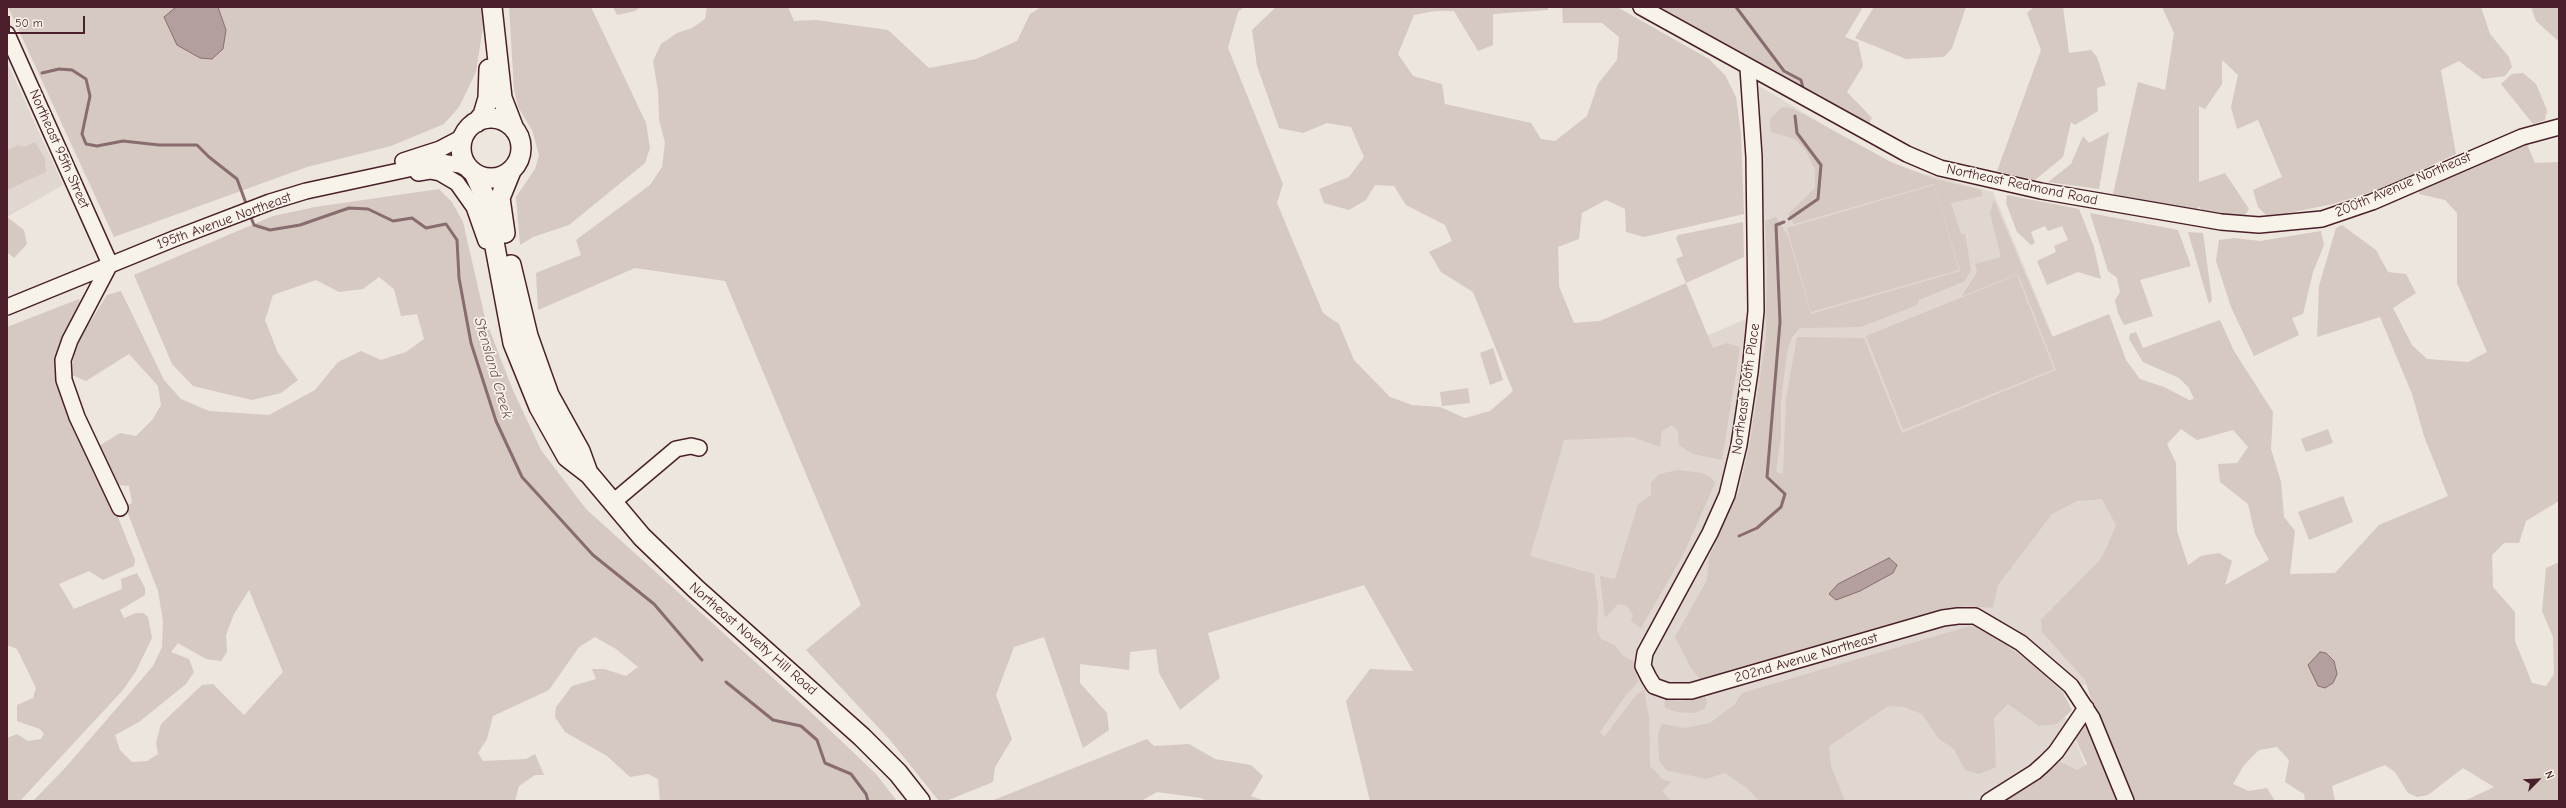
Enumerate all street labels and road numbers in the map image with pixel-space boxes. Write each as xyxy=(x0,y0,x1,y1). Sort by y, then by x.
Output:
street label: Northeast 95th Street xyxy=(25,87,93,211)
street label: 200th Avenue Northeast xyxy=(2333,149,2473,221)
street label: Northeast Redmond Road xyxy=(1945,161,2099,209)
street label: 195th Avenue Northeast xyxy=(155,189,293,253)
street label: Northeast 106th Place xyxy=(1728,322,1764,456)
street label: Northeast Novelty Hill Road xyxy=(686,579,820,699)
street label: 202nd Avenue Northeast xyxy=(1733,630,1879,686)

